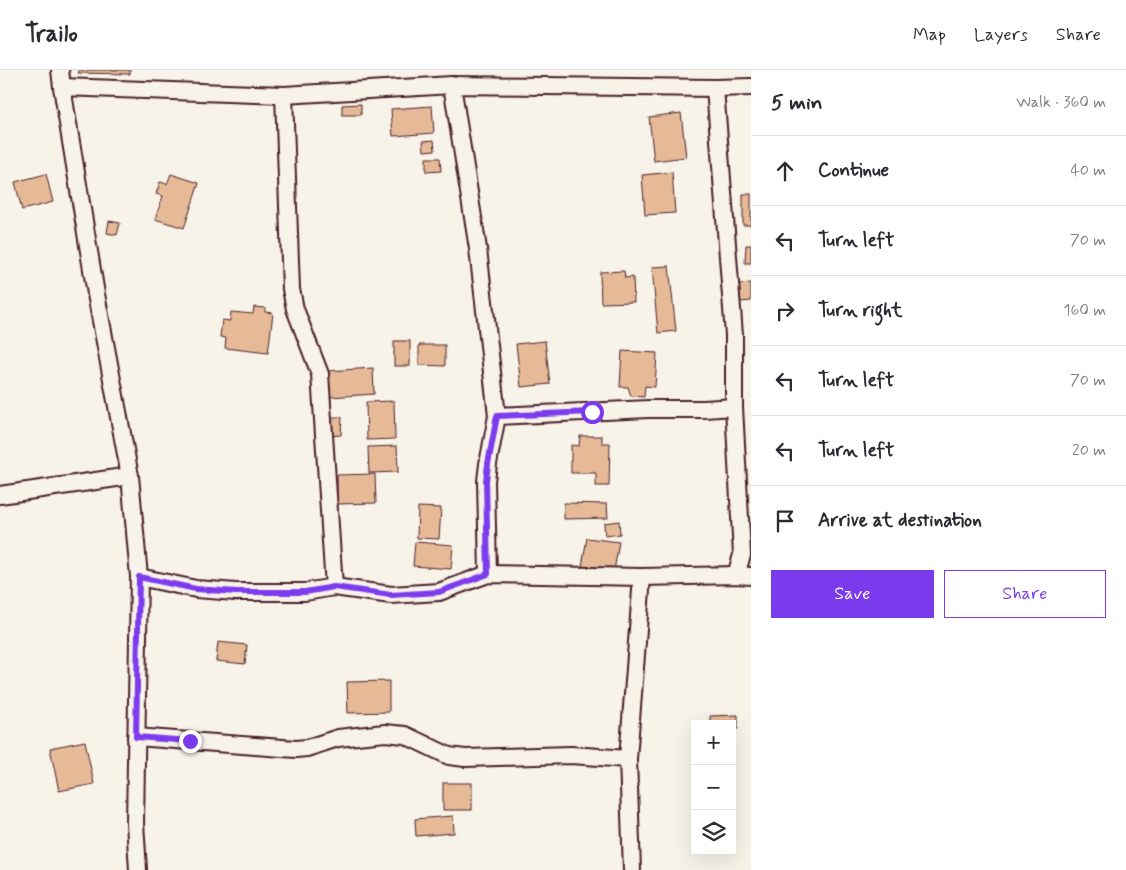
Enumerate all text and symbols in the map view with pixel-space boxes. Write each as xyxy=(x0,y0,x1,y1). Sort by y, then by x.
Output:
text: Trailo xyxy=(25,19,78,50)
text: Map xyxy=(913,23,946,47)
text: Layers xyxy=(974,23,1028,47)
text: Share xyxy=(1056,23,1101,47)
text: 5 min xyxy=(771,89,823,117)
text: Walk · 360 m xyxy=(1016,92,1106,113)
icon: ahead xyxy=(771,157,799,185)
text: Continue xyxy=(818,158,889,183)
text: 40 m xyxy=(1070,160,1106,181)
icon: left xyxy=(771,227,799,255)
text: Turn left xyxy=(818,228,894,253)
text: 70 m xyxy=(1070,230,1106,251)
icon: right xyxy=(771,297,799,325)
text: Turn right xyxy=(818,298,902,323)
text: 160 m xyxy=(1063,300,1106,321)
icon: left xyxy=(771,367,799,395)
text: Turn left xyxy=(818,368,894,393)
text: 70 m xyxy=(1070,370,1106,391)
route start xyxy=(581,401,604,424)
icon: left xyxy=(771,437,799,465)
text: Turn left xyxy=(818,438,894,463)
text: 20 m xyxy=(1072,440,1106,461)
icon: arrive xyxy=(771,507,799,535)
text: Arrive at destination xyxy=(818,508,982,533)
button: Save xyxy=(771,570,934,618)
button: Share xyxy=(944,570,1106,618)
map controls xyxy=(691,720,736,855)
button: + xyxy=(691,720,736,765)
route end xyxy=(179,730,202,753)
button: − xyxy=(691,765,736,810)
button: layers xyxy=(691,810,736,855)

